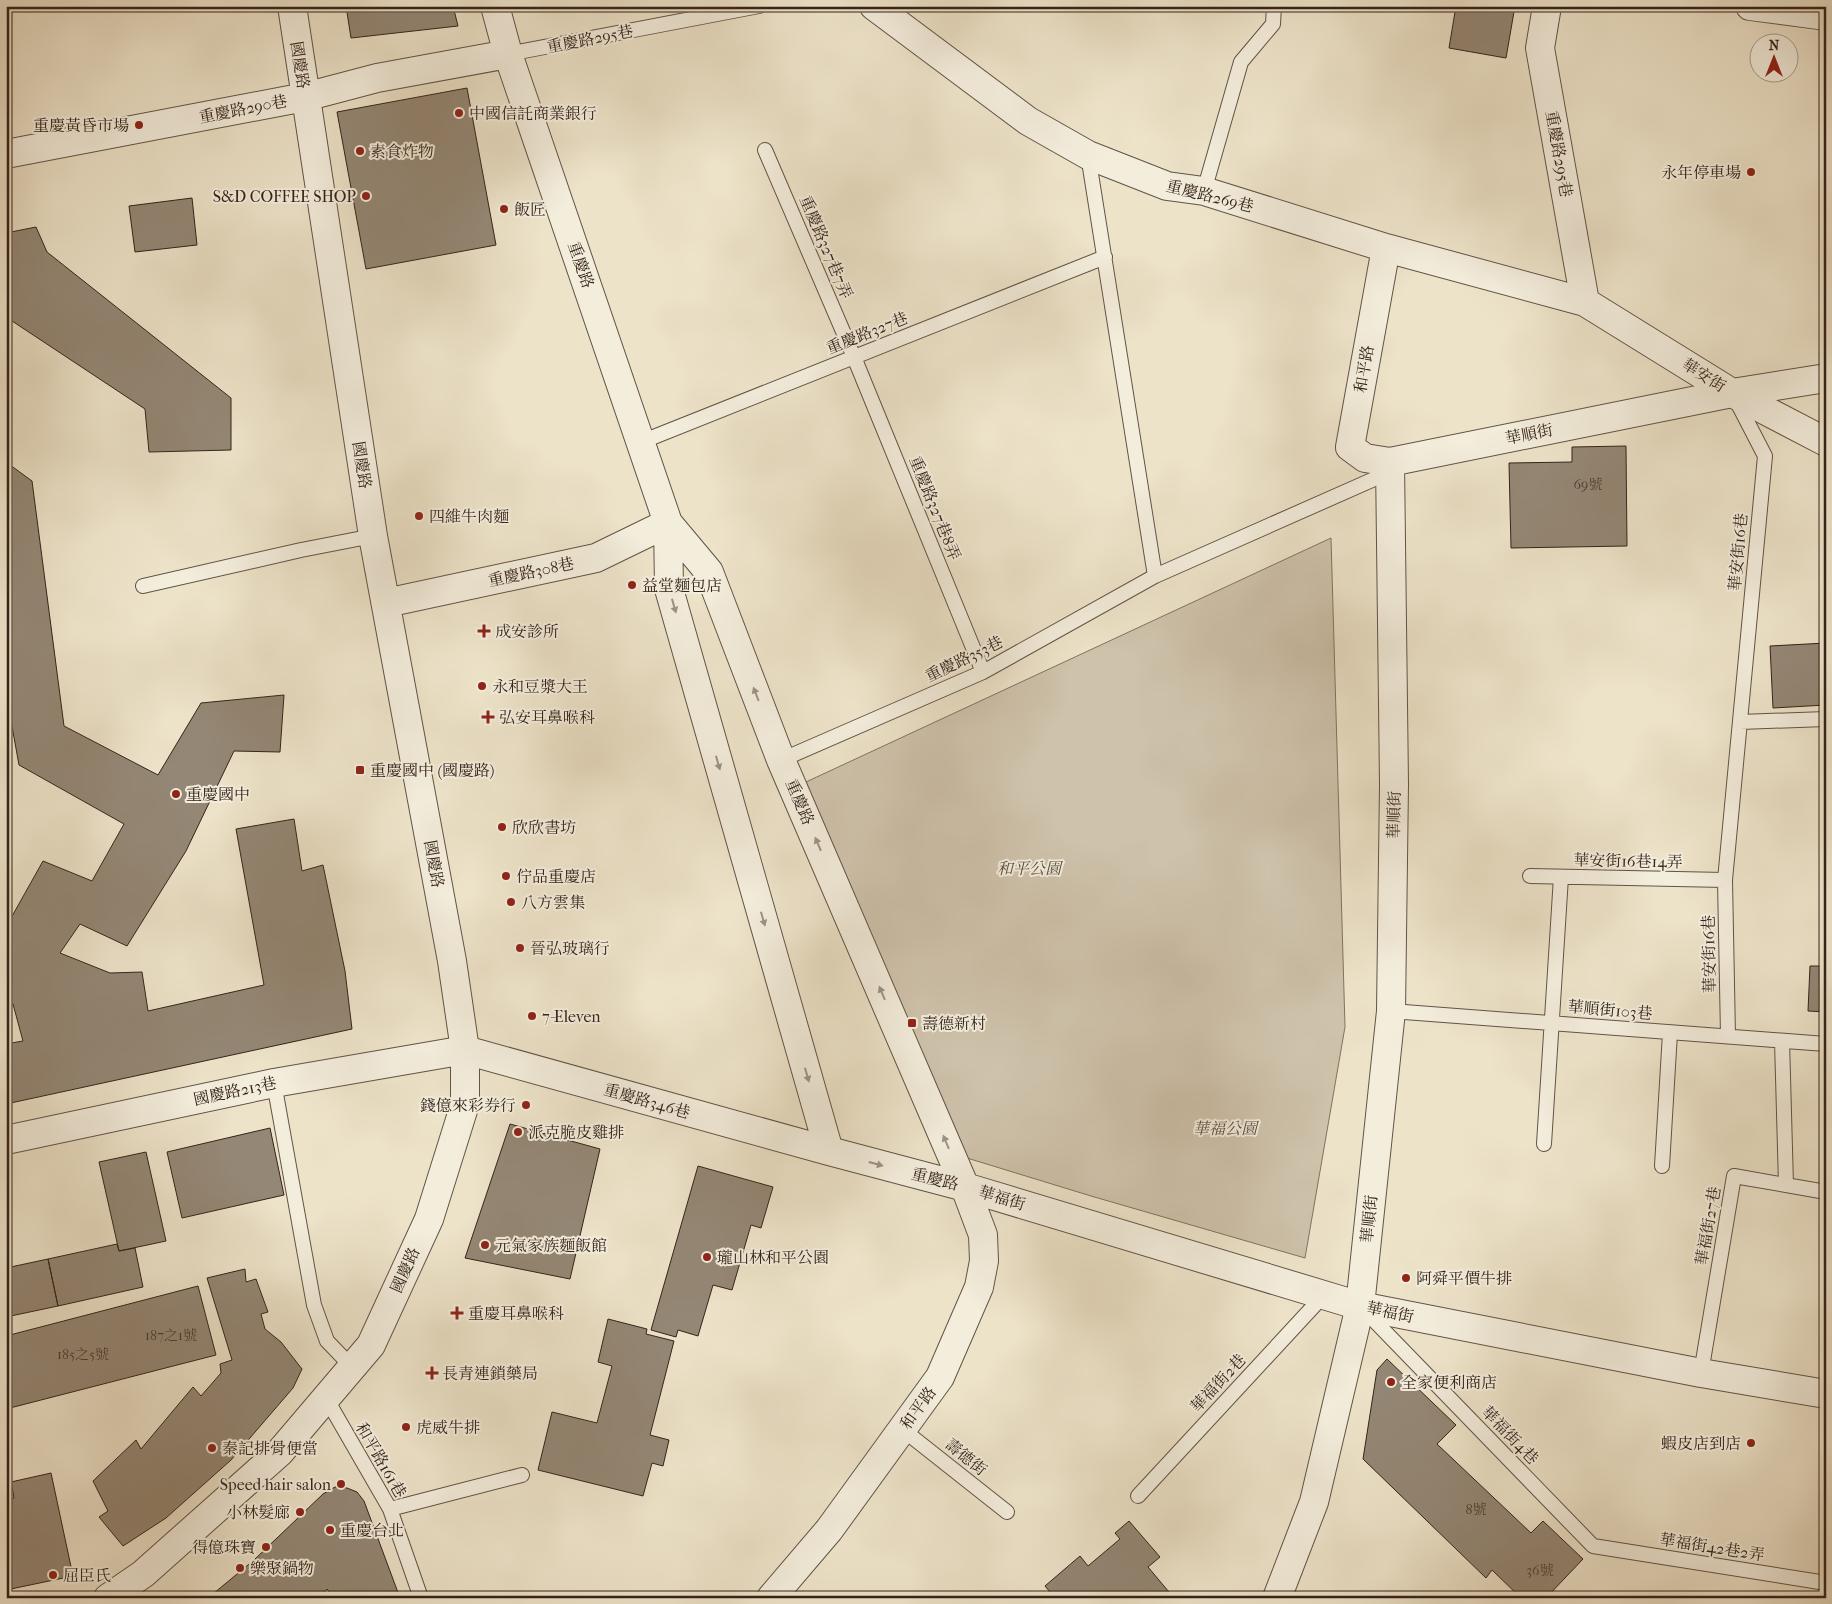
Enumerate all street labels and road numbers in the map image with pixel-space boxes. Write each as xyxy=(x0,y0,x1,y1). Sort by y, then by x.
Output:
street label: 重慶路295巷 xyxy=(545,21,635,57)
street label: 國慶路 xyxy=(287,40,313,90)
street label: 重慶路290巷 xyxy=(197,91,289,127)
street label: 重慶路295巷 xyxy=(1542,109,1576,199)
street label: 重慶路269巷 xyxy=(1164,176,1256,216)
street label: 重慶路327巷7弄 xyxy=(796,193,856,301)
street label: 重慶路 xyxy=(564,239,598,291)
street label: 重慶路327巷 xyxy=(823,308,911,358)
street label: 和平路 xyxy=(1350,344,1378,394)
street label: 華安街 xyxy=(1679,354,1729,396)
street label: 華順街 xyxy=(1504,420,1554,448)
street label: 國慶路 xyxy=(349,440,375,490)
street label: 重慶路327巷8弄 xyxy=(905,453,965,563)
street label: 華安街16巷 xyxy=(1725,512,1751,592)
street label: 重慶路308巷 xyxy=(486,554,576,590)
street label: 重慶路353巷 xyxy=(922,632,1006,686)
street label: 重慶路 xyxy=(782,776,818,828)
street label: 華順街 xyxy=(1384,791,1404,839)
street label: 國慶路 xyxy=(420,839,448,889)
street label: 華安街16巷14弄 xyxy=(1573,851,1683,871)
street label: 華安街16巷 xyxy=(1699,915,1719,993)
street label: 華順街103巷 xyxy=(1567,997,1653,1023)
street label: 國慶路213巷 xyxy=(192,1073,278,1109)
street label: 重慶路346巷 xyxy=(602,1080,692,1122)
street label: 重慶路 xyxy=(909,1164,961,1194)
street label: 華福街 xyxy=(976,1182,1028,1214)
street label: 華福街27巷 xyxy=(1692,1185,1724,1267)
street label: 華順街 xyxy=(1357,1194,1381,1244)
street label: 國慶路 xyxy=(387,1244,423,1296)
street label: 華福街 xyxy=(1365,1298,1415,1326)
street label: 華福街2巷 xyxy=(1186,1350,1250,1416)
street label: 和平路 xyxy=(896,1383,940,1433)
street label: 華福街4巷 xyxy=(1478,1402,1542,1468)
street label: 和平路161巷 xyxy=(352,1419,410,1501)
street label: 壽德街 xyxy=(941,1435,991,1479)
street label: 華福街42巷2弄 xyxy=(1658,1529,1766,1565)

